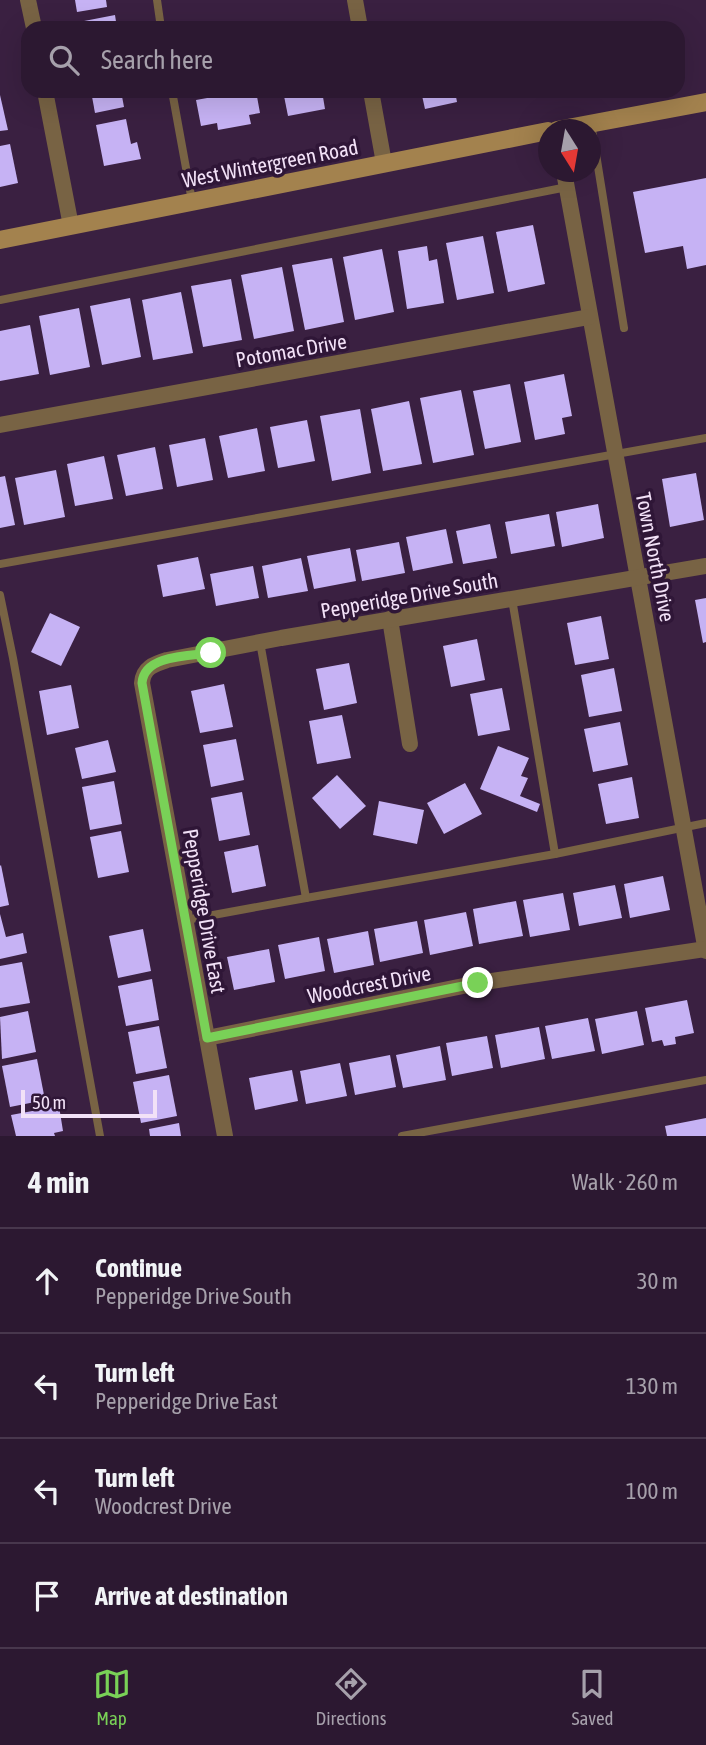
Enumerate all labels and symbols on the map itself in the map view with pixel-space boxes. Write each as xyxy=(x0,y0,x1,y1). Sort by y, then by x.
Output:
north arrow xyxy=(538,119,601,182)
street label: West Wintergreen Road xyxy=(180,134,360,192)
street label: Potomac Drive xyxy=(234,328,348,372)
street label: Town North Drive xyxy=(632,490,680,624)
street label: Pepperidge Drive South xyxy=(318,568,500,622)
route start xyxy=(195,637,226,668)
street label: Pepperidge Drive East xyxy=(179,827,231,995)
street label: Woodcrest Drive xyxy=(305,960,433,1008)
route end xyxy=(462,967,493,998)
scale bar xyxy=(21,1087,158,1119)

